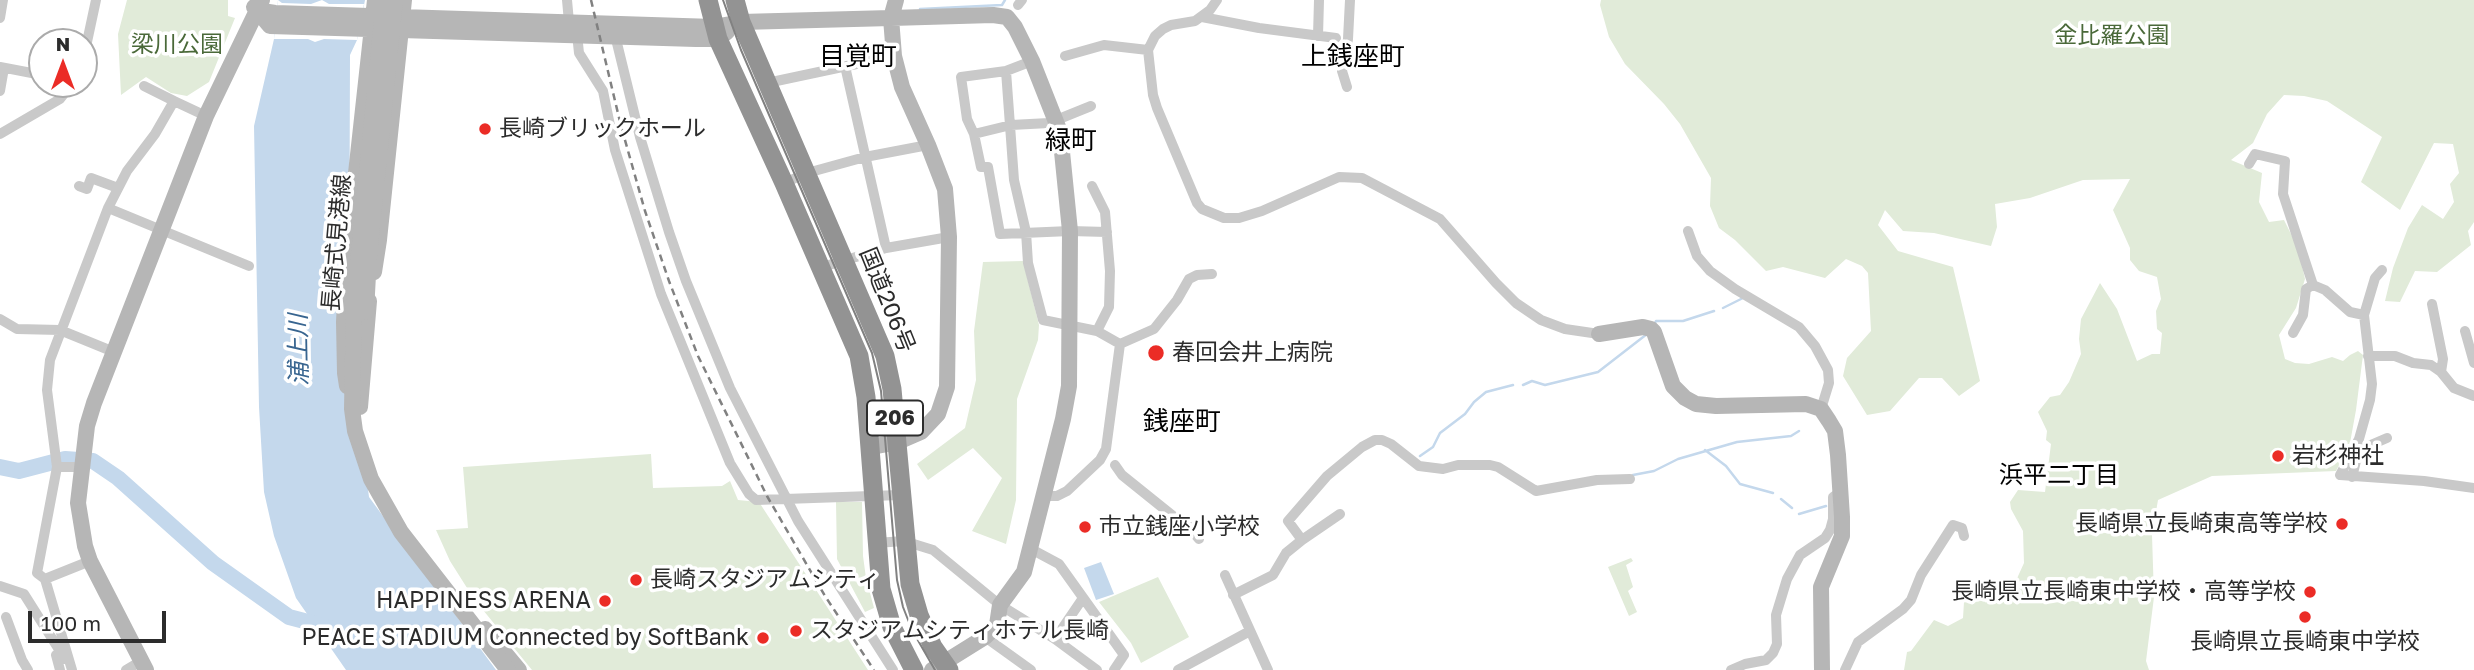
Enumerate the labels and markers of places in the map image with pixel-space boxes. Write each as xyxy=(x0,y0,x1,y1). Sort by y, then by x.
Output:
place label: 長崎ブリックホール xyxy=(499,115,706,143)
marker: 長崎ブリックホール xyxy=(477,121,493,137)
place label: 春回会井上病院 xyxy=(1172,339,1333,367)
marker: 春回会井上病院 xyxy=(1146,343,1166,363)
place label: 岩杉神社 xyxy=(2292,442,2384,470)
marker: 岩杉神社 xyxy=(2270,448,2286,464)
place label: 長崎県立長崎東高等学校 xyxy=(2075,510,2328,538)
place label: 市立銭座小学校 xyxy=(1099,513,1260,541)
marker: 長崎県立長崎東高等学校 xyxy=(2334,516,2350,532)
marker: 市立銭座小学校 xyxy=(1077,519,1093,535)
place label: 長崎スタジアムシティ xyxy=(650,566,880,594)
marker: 長崎スタジアムシティ xyxy=(628,572,644,588)
place label: 長崎県立長崎東中学校・高等学校 xyxy=(1951,578,2296,606)
marker: 長崎県立長崎東中学校・高等学校 xyxy=(2302,584,2318,600)
place label: HAPPINESS ARENA xyxy=(376,587,591,615)
marker: HAPPINESS ARENA xyxy=(597,593,613,609)
marker: 長崎県立長崎東中学校 xyxy=(2297,609,2313,625)
place label: スタジアムシティホテル長崎 xyxy=(810,617,1109,645)
marker: スタジアムシティホテル長崎 xyxy=(788,623,804,639)
place label: PEACE STADIUM Connected by SoftBank xyxy=(302,624,749,652)
place label: 長崎県立長崎東中学校 xyxy=(2190,628,2420,656)
marker: PEACE STADIUM Connected by SoftBank xyxy=(755,630,771,646)

